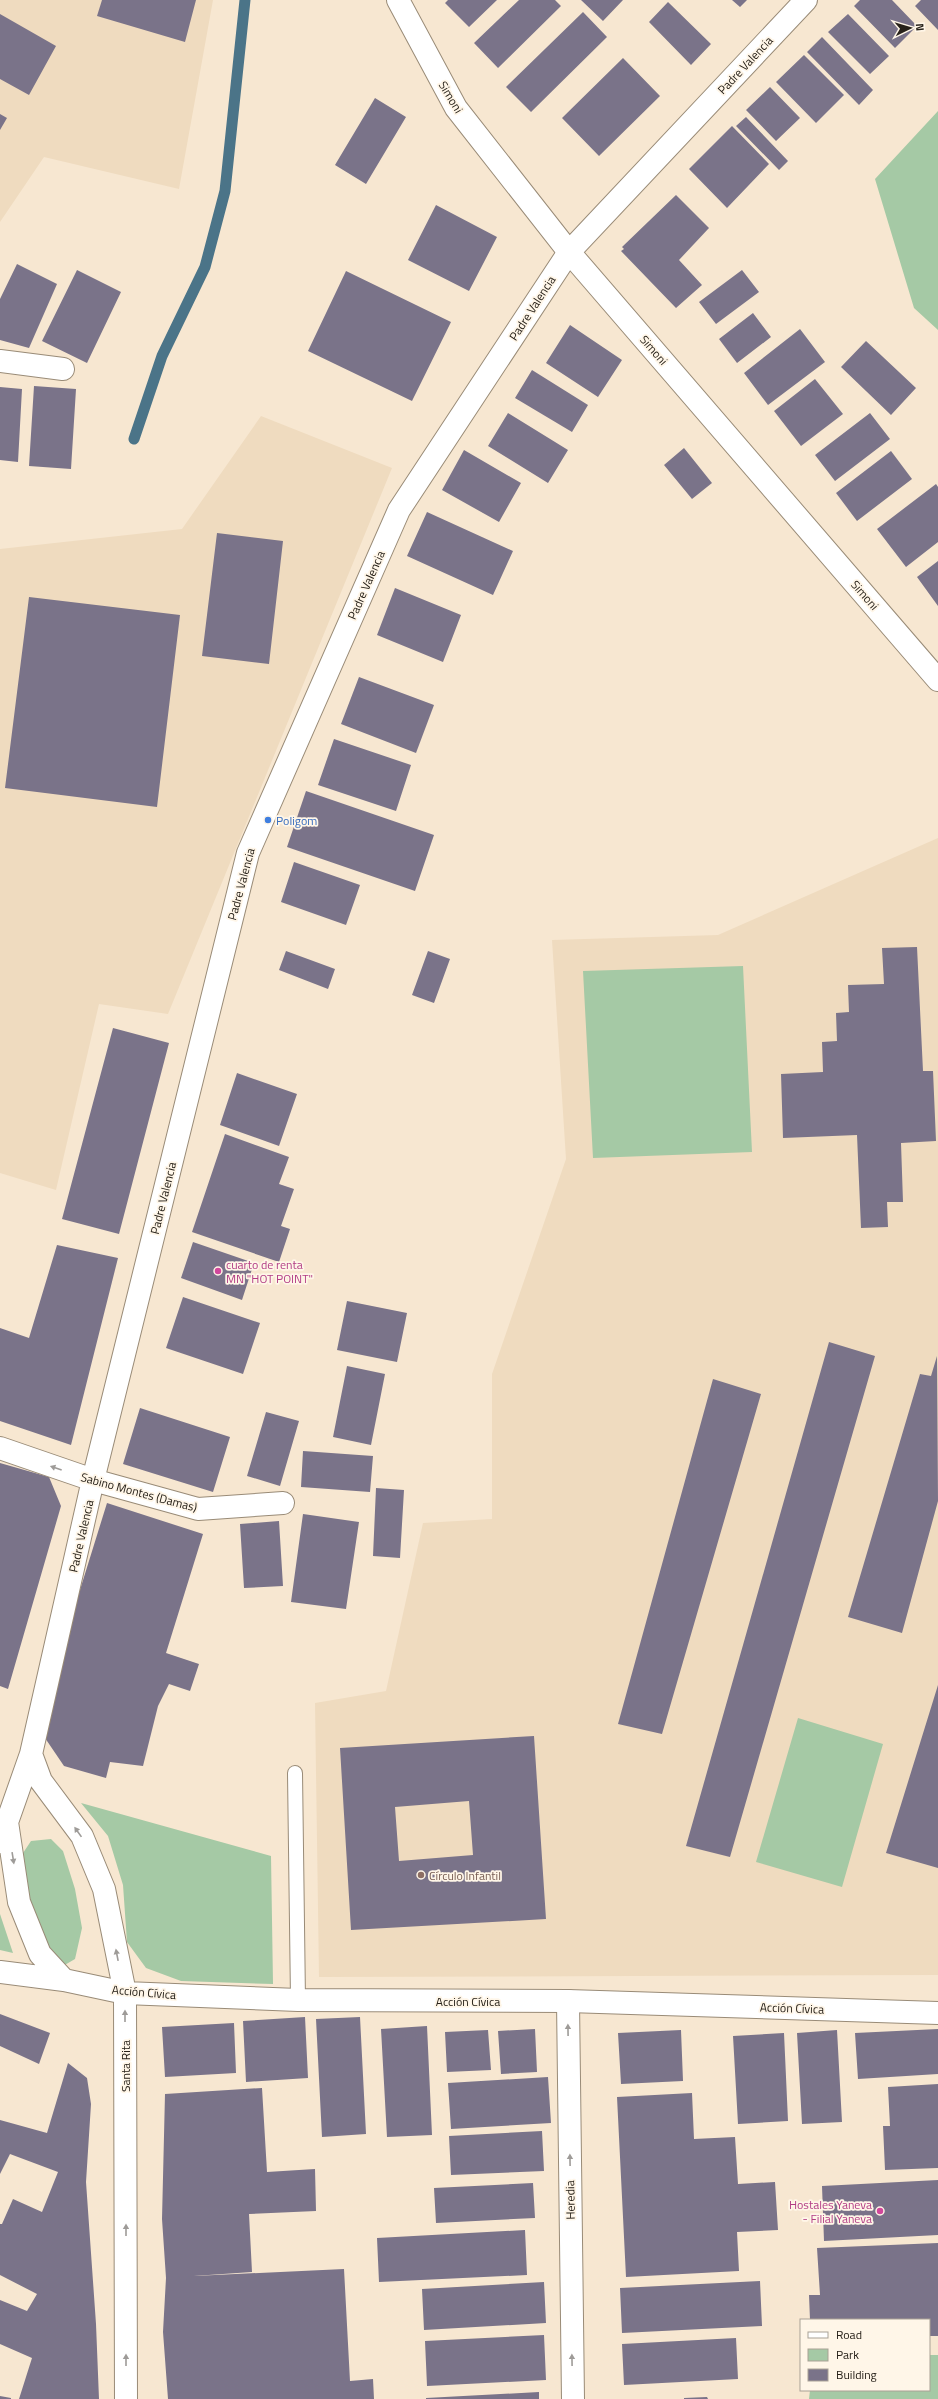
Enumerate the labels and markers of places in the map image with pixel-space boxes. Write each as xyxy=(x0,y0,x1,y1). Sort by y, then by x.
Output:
place label: Poligom xyxy=(276,811,317,830)
marker: Poligom xyxy=(263,815,273,825)
place label: cuarto de renta MN "HOT POINT" xyxy=(226,1255,313,1288)
marker: cuarto de renta MN "HOT POINT" xyxy=(213,1266,223,1276)
place label: Círculo Infantil xyxy=(429,1866,501,1885)
marker: Círculo Infantil xyxy=(416,1870,426,1880)
place label: Hostales Yaneva - Filial Yaneva xyxy=(789,2195,872,2228)
marker: Hostales Yaneva - Filial Yaneva xyxy=(875,2206,885,2216)

